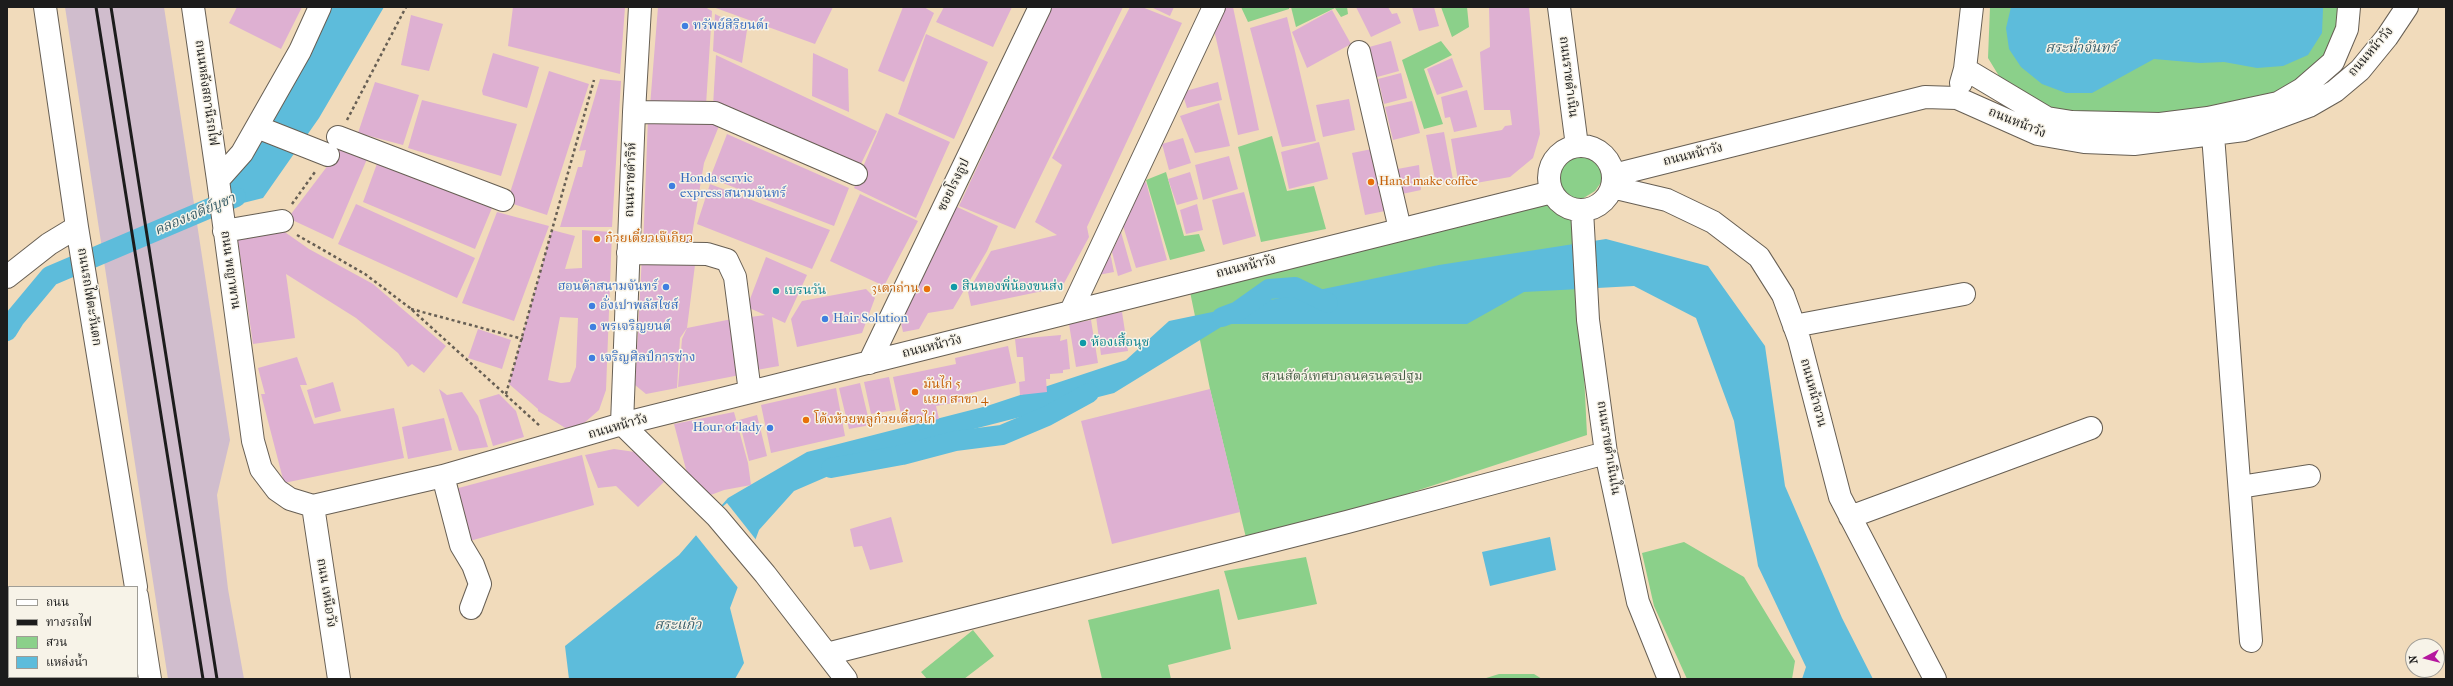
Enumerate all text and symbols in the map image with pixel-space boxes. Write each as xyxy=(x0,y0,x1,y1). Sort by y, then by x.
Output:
place label: ทรัพย์สิริยนต์1 xyxy=(693,18,769,34)
marker: ทรัพย์สิริยนต์1 xyxy=(680,21,690,31)
street label: ถนนหน้าวัง xyxy=(2345,24,2397,80)
street label: ถนนราชดำเนิน xyxy=(1555,35,1581,119)
street label: ถนนหลังสถานีรถไฟ xyxy=(191,39,221,147)
water label: สระน้ำจันทร์ xyxy=(2045,41,2117,57)
street label: ถนนหน้าวัง xyxy=(1986,104,2048,142)
street label: ถนนหน้าวัง xyxy=(1662,140,1724,170)
street label: ถนนราชดำริห์ xyxy=(622,142,640,218)
street label: ซอยโรงธูป xyxy=(935,156,973,214)
place label: Honda servic express สนามจันทร์ xyxy=(680,171,786,202)
place label: Hand make coffee xyxy=(1379,174,1478,190)
marker: Hand make coffee xyxy=(1366,177,1376,187)
marker: Honda servic express สนามจันทร์ xyxy=(667,181,677,191)
water label: คลองเจดีย์บูชา xyxy=(152,190,238,240)
street label: ถนน พญาพาน xyxy=(217,230,243,310)
place label: ก๋วยเตี๋ยวเจ๊เกียว xyxy=(605,231,693,247)
marker: ก๋วยเตี๋ยวเจ๊เกียว xyxy=(592,234,602,244)
street label: ถนนรถไฟตะวันตก xyxy=(74,247,104,347)
street label: ถนนหน้าวัง xyxy=(1215,252,1277,282)
place label: ฮอนด้าสนามจันทร์ xyxy=(558,279,658,295)
place label: สินทองพี่น้องขนส่ง xyxy=(962,279,1063,295)
place label: 3เตาถ่าน xyxy=(872,281,919,297)
marker: ฮอนด้าสนามจันทร์ xyxy=(661,282,671,292)
marker: สินทองพี่น้องขนส่ง xyxy=(949,282,959,292)
place label: เบรนวัน xyxy=(784,283,826,299)
marker: 3เตาถ่าน xyxy=(922,284,932,294)
marker: เบรนวัน xyxy=(771,286,781,296)
place label: อั่งเปาพลัสไซส์ xyxy=(600,298,679,314)
marker: อั่งเปาพลัสไซส์ xyxy=(587,301,597,311)
place label: Hair Solution xyxy=(833,311,908,327)
marker: Hair Solution xyxy=(820,314,830,324)
place label: พรเจริญยนต์ xyxy=(601,319,671,335)
marker: พรเจริญยนต์ xyxy=(588,322,598,332)
street label: ถนนหน้าวัง xyxy=(901,332,963,362)
place label: ห้องเสื้อนุช xyxy=(1091,335,1149,351)
marker: ห้องเสื้อนุช xyxy=(1078,338,1088,348)
place label: เจริญศิลป์การช่าง xyxy=(600,350,695,366)
marker: เจริญศิลป์การช่าง xyxy=(587,353,597,363)
street label: ถนนหน้าจวน xyxy=(1796,357,1830,429)
park label: สวนสัตว์เทศบาลนครนครปฐม xyxy=(1262,369,1422,385)
place label: มันไก่ 5 แยก สาขา 4 xyxy=(923,377,989,408)
marker: มันไก่ 5 แยก สาขา 4 xyxy=(910,387,920,397)
street label: ถนนราชดำเนินใน xyxy=(1593,400,1623,496)
street label: ถนนหน้าวัง xyxy=(587,411,649,443)
place label: โต้งห้วยพลูก๋วยเตี๋ยวไก่ xyxy=(814,412,936,428)
marker: โต้งห้วยพลูก๋วยเตี๋ยวไก่ xyxy=(801,415,811,425)
place label: Hour of lady xyxy=(693,420,762,436)
marker: Hour of lady xyxy=(765,423,775,433)
street label: ถนน เหนือวัง xyxy=(313,557,339,629)
legend xyxy=(8,586,138,678)
text: ถนน xyxy=(46,595,69,609)
text: ทางรถไฟ xyxy=(46,615,92,629)
water label: สระแก้ว xyxy=(654,618,702,634)
text: สวน xyxy=(46,635,67,649)
north arrow xyxy=(2405,638,2445,678)
text: N xyxy=(2407,654,2421,664)
text: แหล่งน้ำ xyxy=(46,655,88,669)

